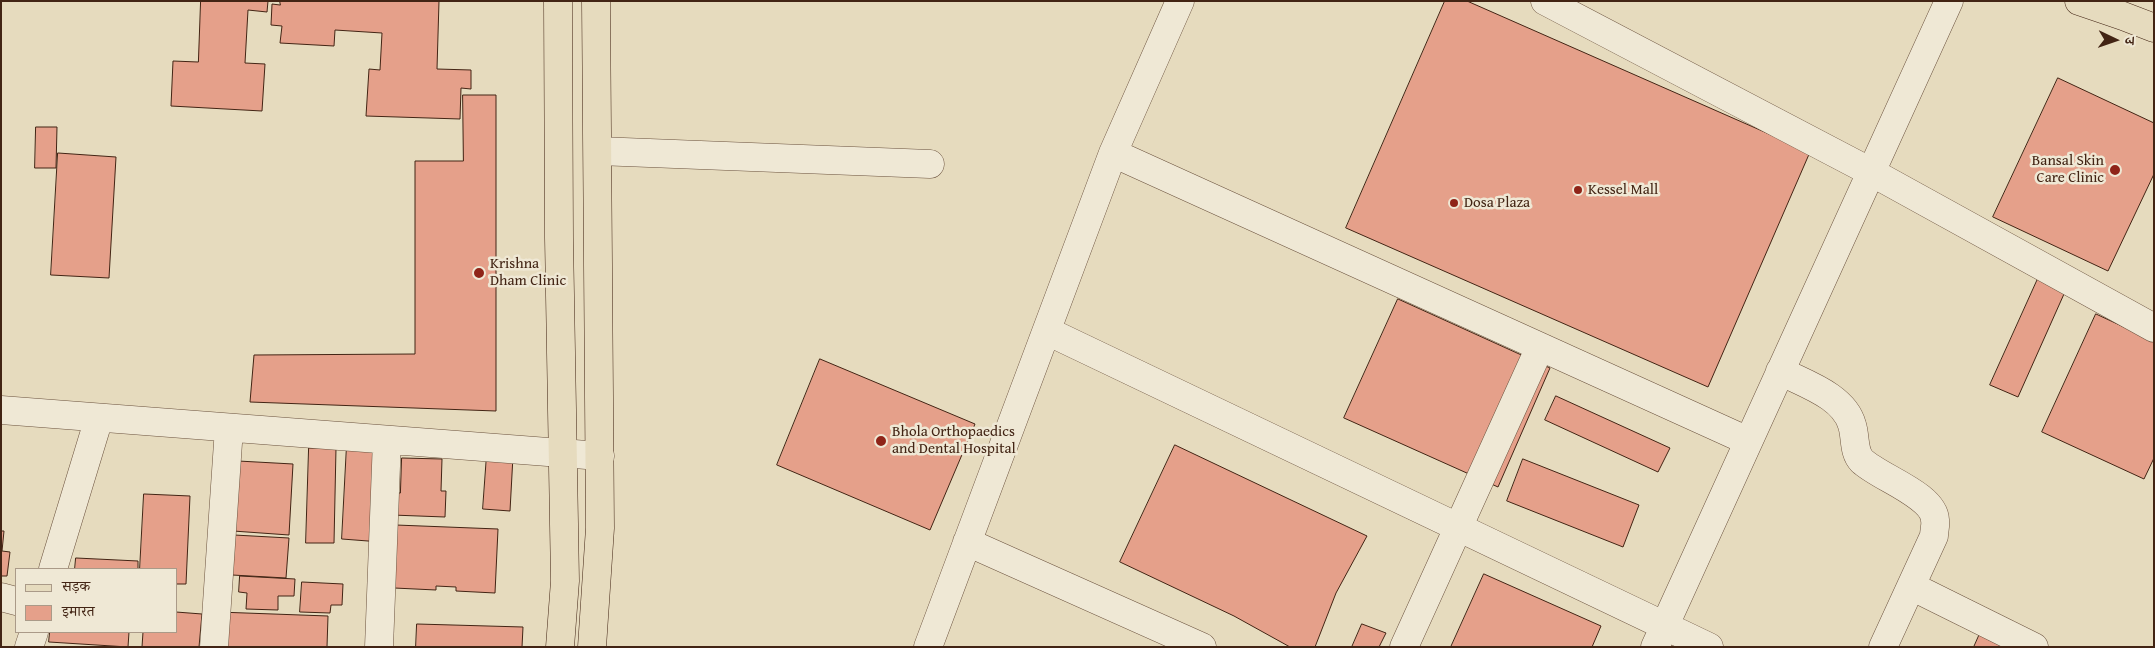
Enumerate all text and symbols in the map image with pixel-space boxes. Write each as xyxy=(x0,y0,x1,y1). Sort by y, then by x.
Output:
north arrow xyxy=(2090,15,2140,65)
text: उ xyxy=(2120,37,2140,45)
place label: Bansal Skin Care Clinic xyxy=(2032,152,2104,187)
marker: Bansal Skin Care Clinic xyxy=(2108,163,2122,177)
place label: Kessel Mall xyxy=(1588,181,1658,199)
marker: Kessel Mall xyxy=(1572,184,1584,196)
place label: Dosa Plaza xyxy=(1464,194,1530,212)
marker: Dosa Plaza xyxy=(1448,197,1460,209)
place label: Krishna Dham Clinic xyxy=(490,255,566,290)
marker: Krishna Dham Clinic xyxy=(472,266,486,280)
place label: Bhola Orthopaedics and Dental Hospital xyxy=(892,423,1016,458)
marker: Bhola Orthopaedics and Dental Hospital xyxy=(874,434,888,448)
legend xyxy=(15,568,178,633)
text: सड़क xyxy=(62,575,90,596)
text: इमारत xyxy=(62,600,95,621)

